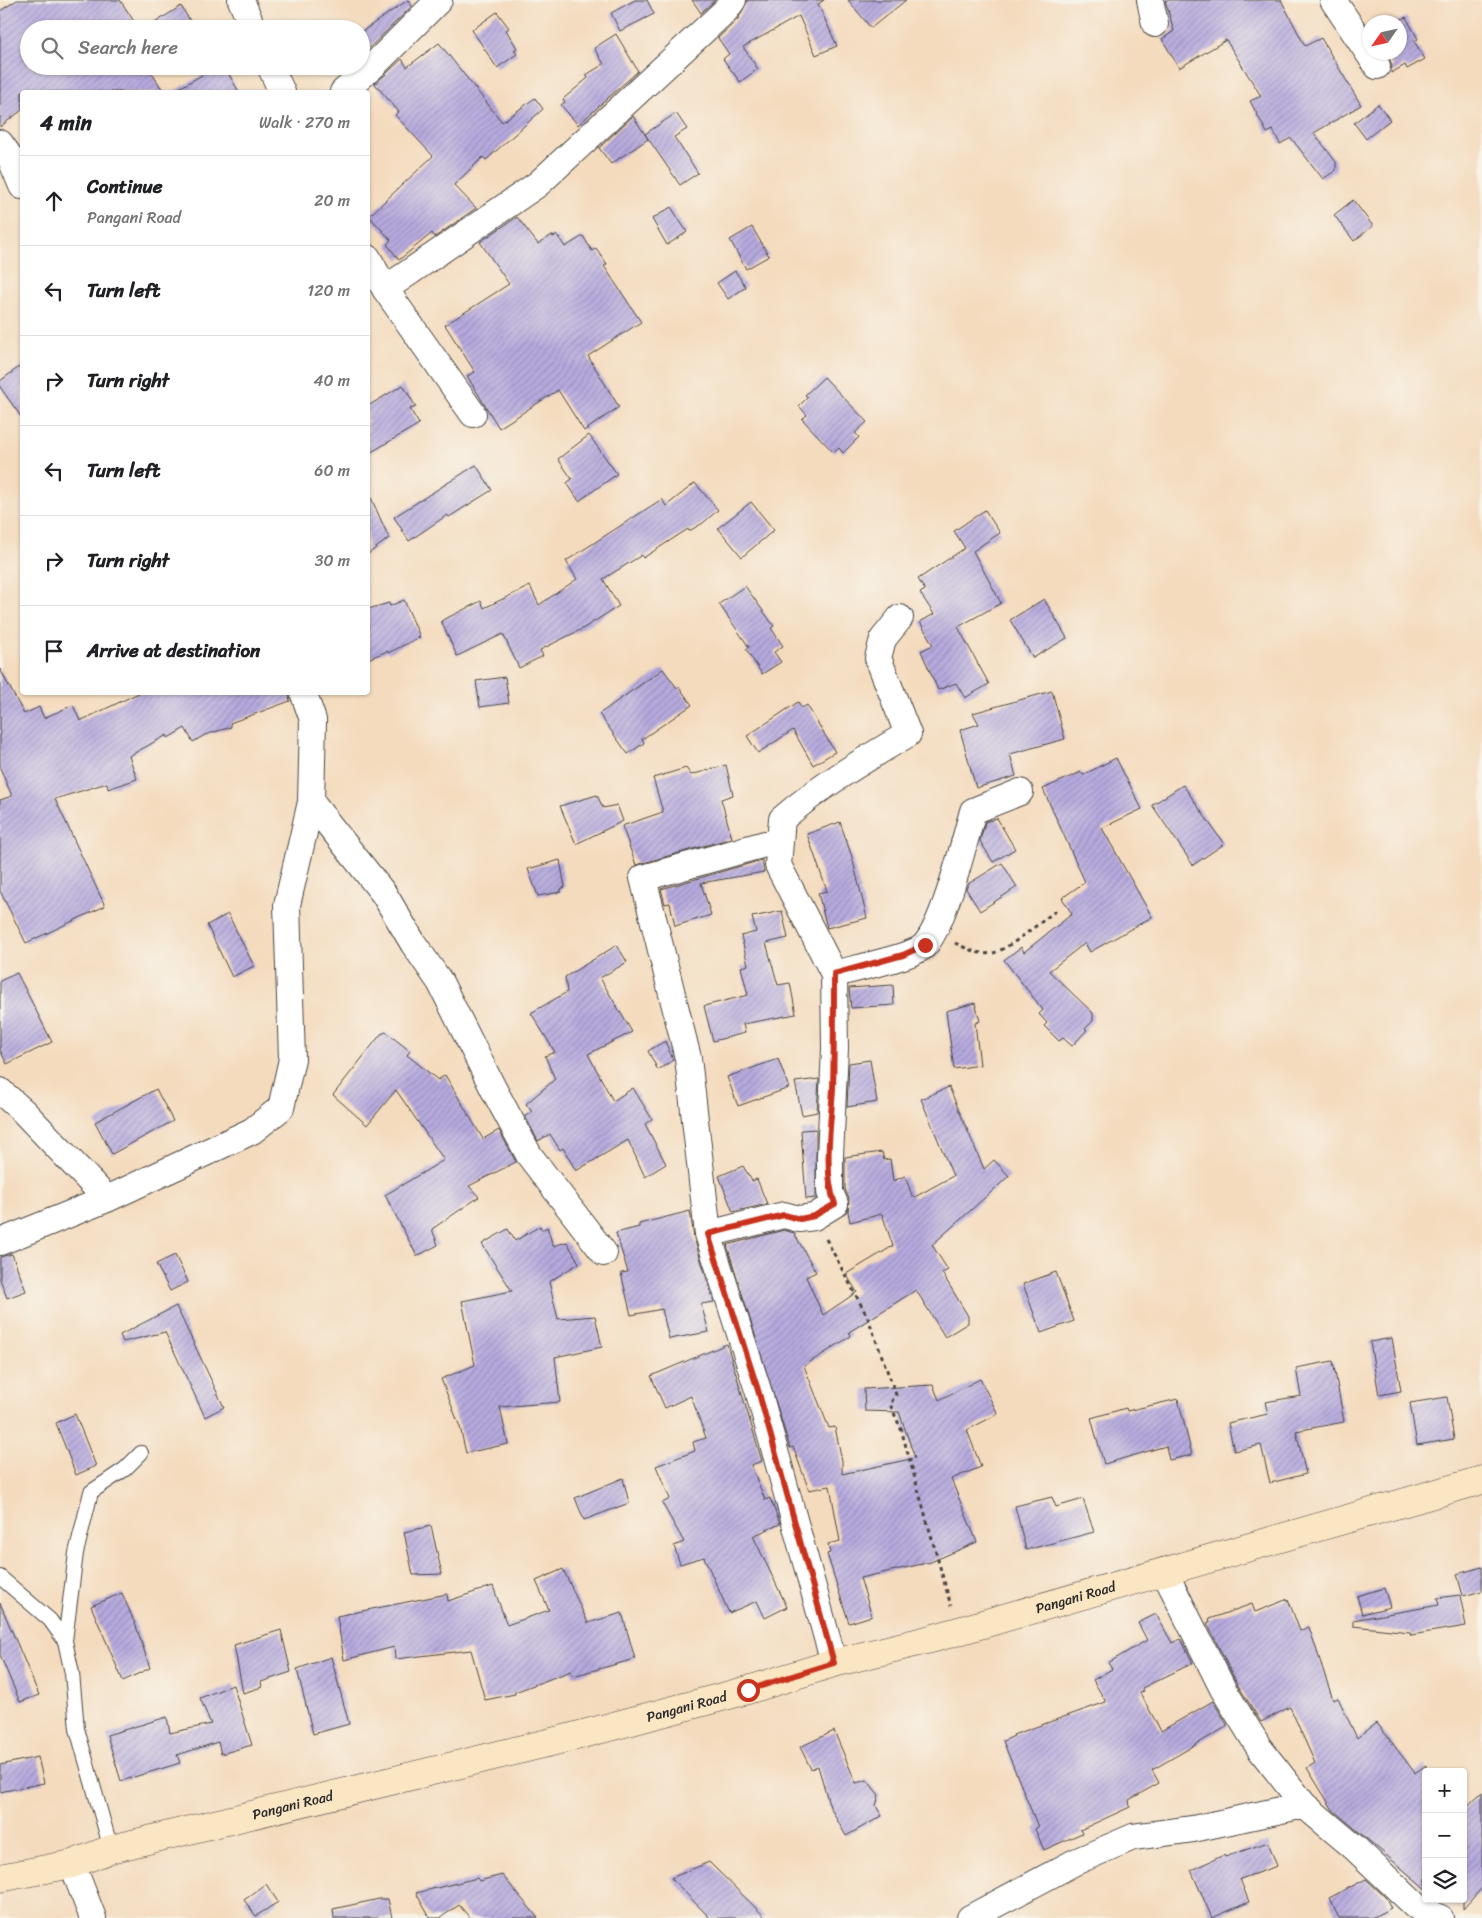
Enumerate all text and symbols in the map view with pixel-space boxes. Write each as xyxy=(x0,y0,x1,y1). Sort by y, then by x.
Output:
north arrow xyxy=(1362,15,1407,60)
search box xyxy=(20,20,370,75)
text: Search here xyxy=(78,31,178,64)
icon: search xyxy=(38,34,66,62)
text: 4 min xyxy=(40,104,92,142)
text: Walk · 270 m xyxy=(259,108,350,137)
text: Continue xyxy=(87,170,163,203)
text: 20 m xyxy=(314,186,350,215)
icon: ahead xyxy=(40,187,68,215)
text: Pangani Road xyxy=(87,203,181,232)
text: Turn left xyxy=(87,274,160,307)
text: 120 m xyxy=(307,276,350,305)
icon: left xyxy=(40,277,68,305)
text: Turn right xyxy=(87,364,169,397)
text: 40 m xyxy=(313,366,350,395)
icon: right xyxy=(40,367,68,395)
text: Turn left xyxy=(87,454,160,487)
text: 60 m xyxy=(314,456,350,485)
icon: left xyxy=(40,457,68,485)
text: Turn right xyxy=(87,544,169,577)
text: 30 m xyxy=(315,546,350,575)
icon: right xyxy=(40,547,68,575)
text: Arrive at destination xyxy=(87,634,260,667)
icon: arrive xyxy=(40,637,68,665)
route end xyxy=(914,934,937,957)
street label: Pangani Road xyxy=(1032,1574,1120,1621)
route start xyxy=(737,1679,760,1702)
street label: Pangani Road xyxy=(644,1684,731,1730)
map controls xyxy=(1422,1768,1467,1903)
button: + xyxy=(1422,1768,1467,1813)
street label: Pangani Road xyxy=(250,1783,337,1827)
button: − xyxy=(1422,1813,1467,1858)
button: layers xyxy=(1422,1858,1467,1903)

